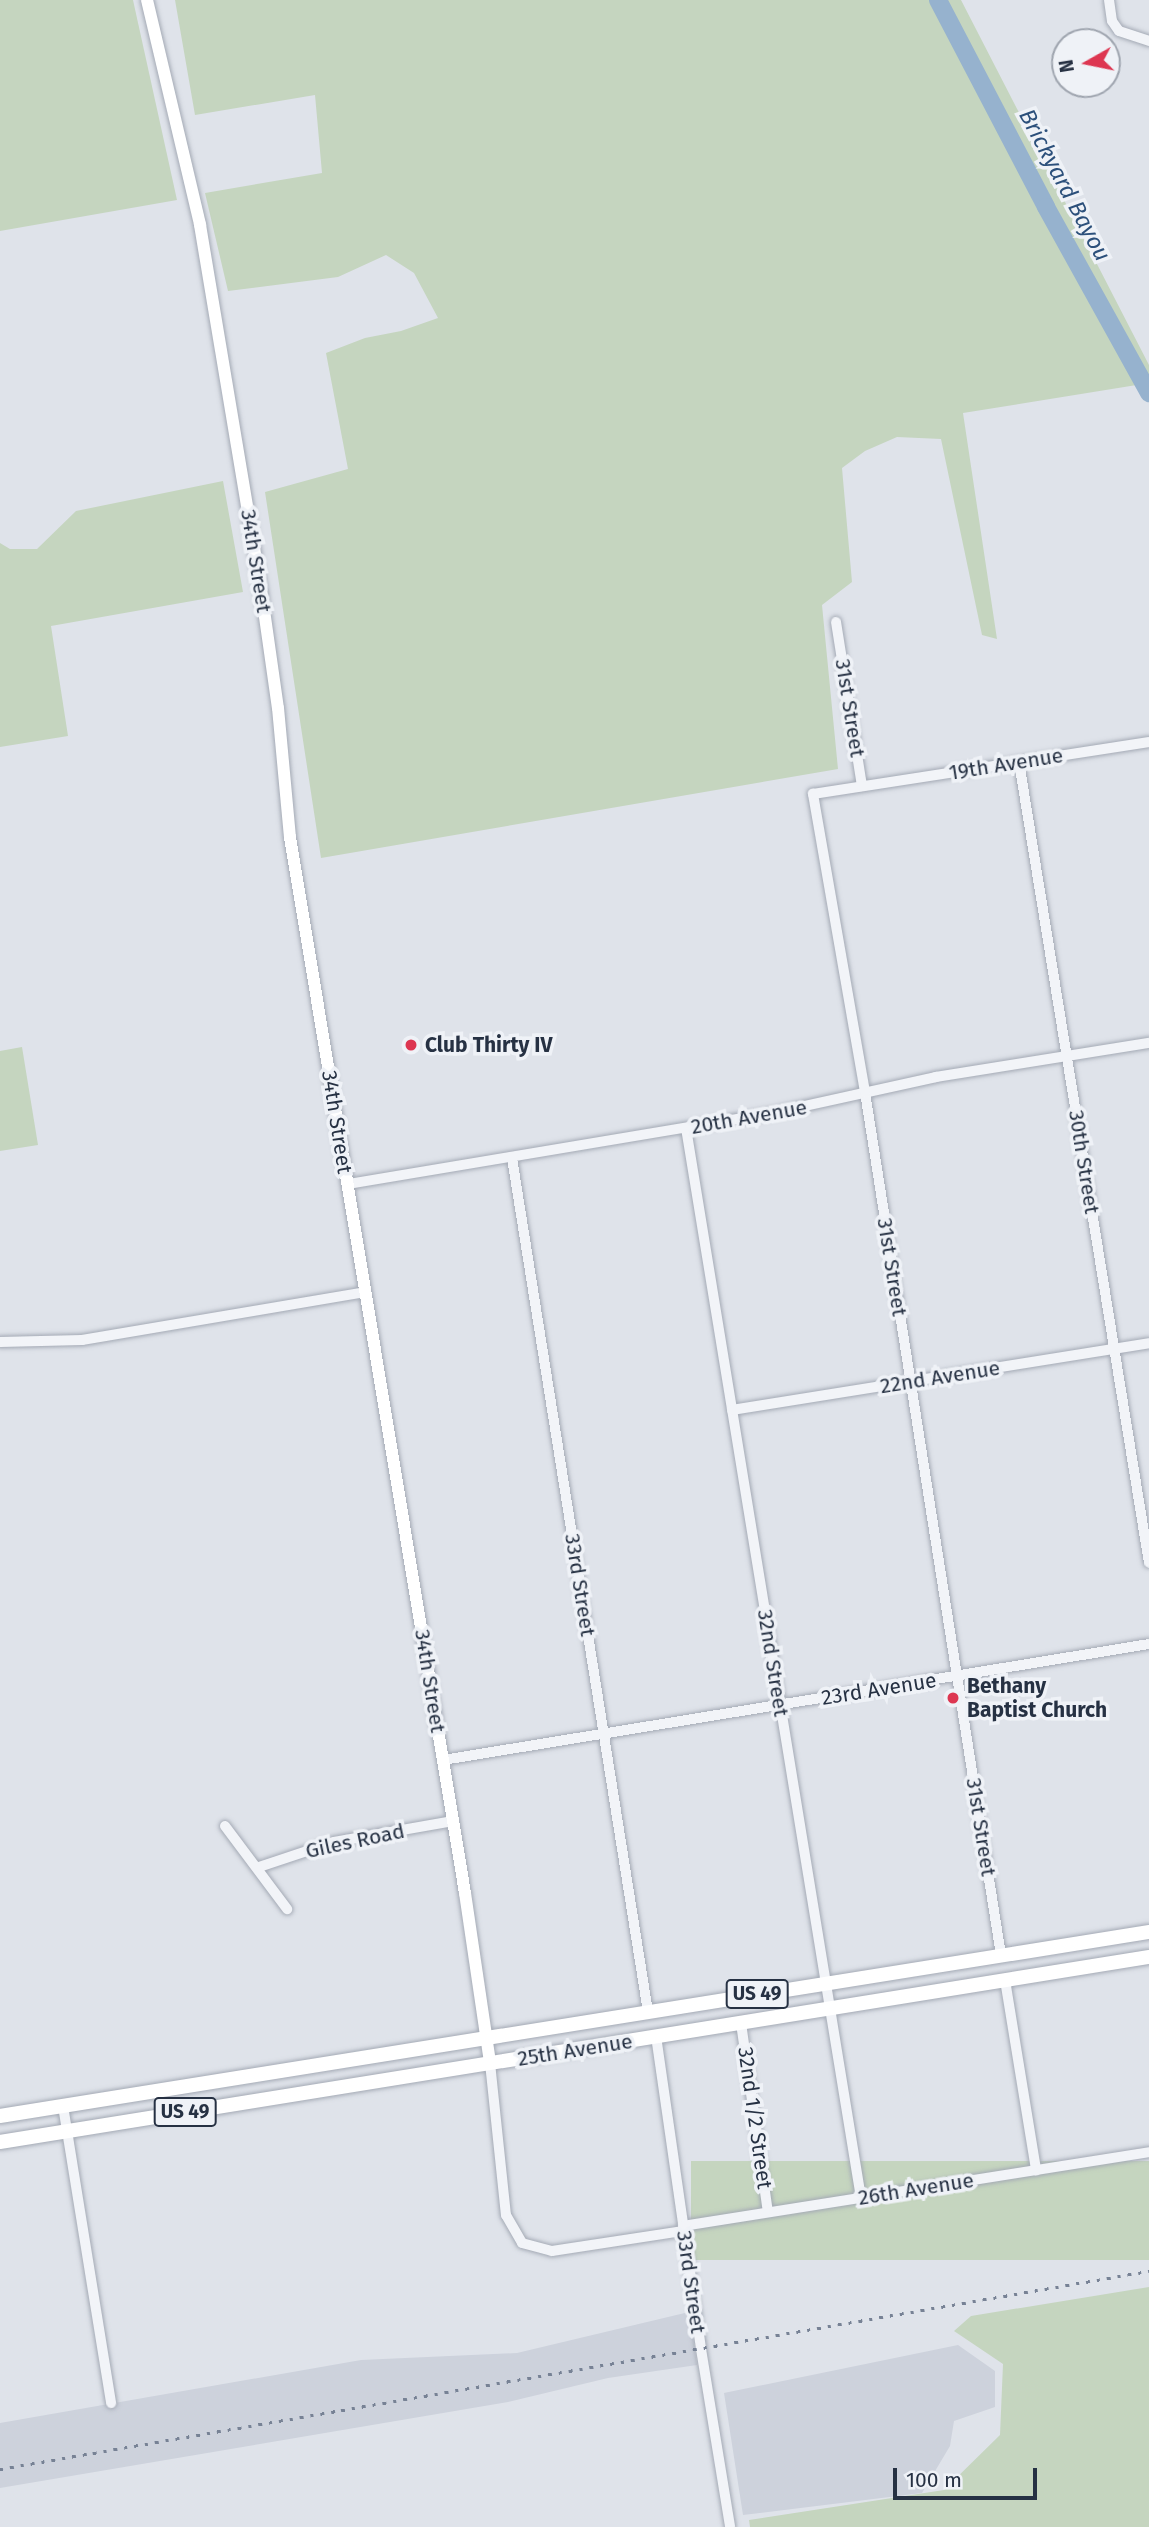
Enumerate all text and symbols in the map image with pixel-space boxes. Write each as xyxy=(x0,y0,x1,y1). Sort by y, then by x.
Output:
north arrow xyxy=(1051,28,1121,98)
text: N xyxy=(1054,58,1079,74)
water label: Brickyard Bayou xyxy=(1013,104,1117,266)
street label: 34th Street xyxy=(235,508,277,614)
street label: 31st Street xyxy=(830,657,870,759)
street label: 19th Avenue xyxy=(947,743,1065,785)
place label: Club Thirty IV xyxy=(425,1032,552,1058)
marker: Club Thirty IV xyxy=(403,1037,419,1053)
street label: 34th Street xyxy=(316,1069,358,1175)
street label: 20th Avenue xyxy=(689,1094,809,1140)
street label: 30th Street xyxy=(1063,1108,1105,1216)
street label: 31st Street xyxy=(872,1216,912,1318)
street label: 22nd Avenue xyxy=(878,1355,1002,1399)
street label: 33rd Street xyxy=(559,1532,601,1638)
street label: 32nd Street xyxy=(752,1608,794,1718)
street label: 34th Street xyxy=(409,1628,451,1734)
street label: 23rd Avenue xyxy=(820,1667,938,1711)
place label: Bethany Baptist Church xyxy=(967,1673,1107,1723)
marker: Bethany Baptist Church xyxy=(945,1690,961,1706)
street label: 31st Street xyxy=(961,1776,1001,1878)
street label: Giles Road xyxy=(303,1818,407,1864)
road number: US 49 xyxy=(726,1978,788,2010)
street label: 25th Avenue xyxy=(516,2028,634,2072)
street label: 32nd 1/2 Street xyxy=(733,2045,777,2191)
road number: US 49 xyxy=(154,2096,216,2128)
street label: 26th Avenue xyxy=(856,2167,976,2211)
street label: 33rd Street xyxy=(671,2229,711,2335)
scale bar xyxy=(897,2454,1040,2498)
text: 100 m xyxy=(906,2467,962,2493)

